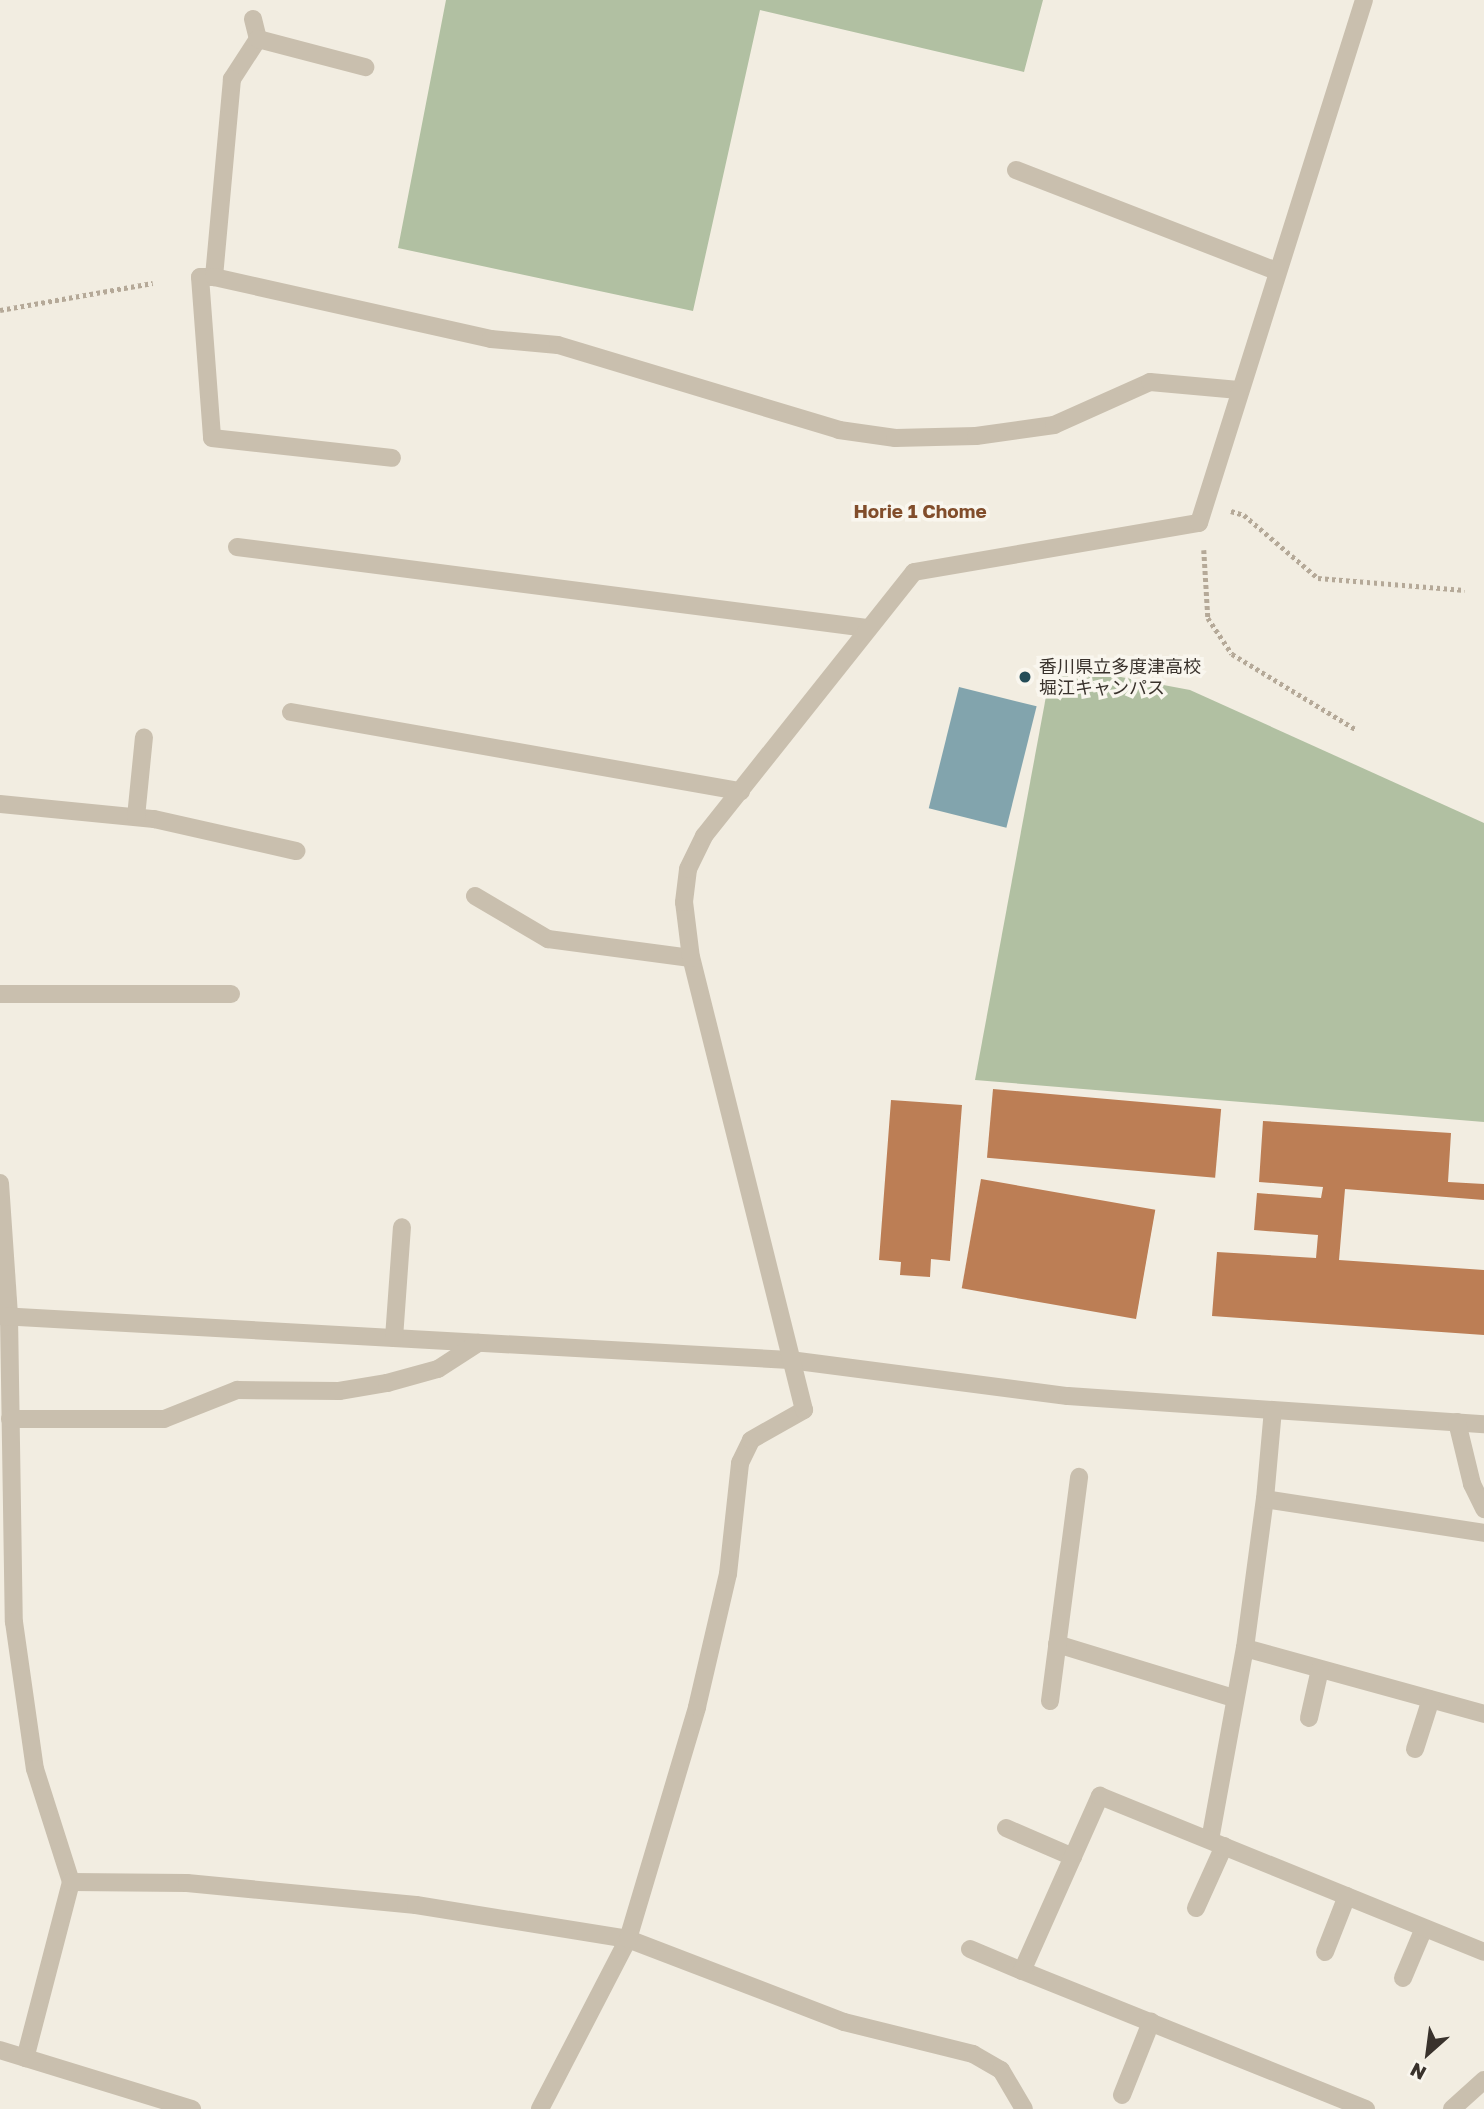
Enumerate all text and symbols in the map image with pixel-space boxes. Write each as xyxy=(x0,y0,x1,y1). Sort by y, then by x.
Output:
district label: Horie 1 Chome xyxy=(853,500,987,522)
place label: 香川県立多度津高校 堀江キャンパス xyxy=(1039,656,1201,698)
marker: 香川県立多度津高校 堀江キャンパス xyxy=(1017,669,1033,685)
north arrow xyxy=(1393,2018,1463,2088)
text: N xyxy=(1406,2058,1430,2086)

